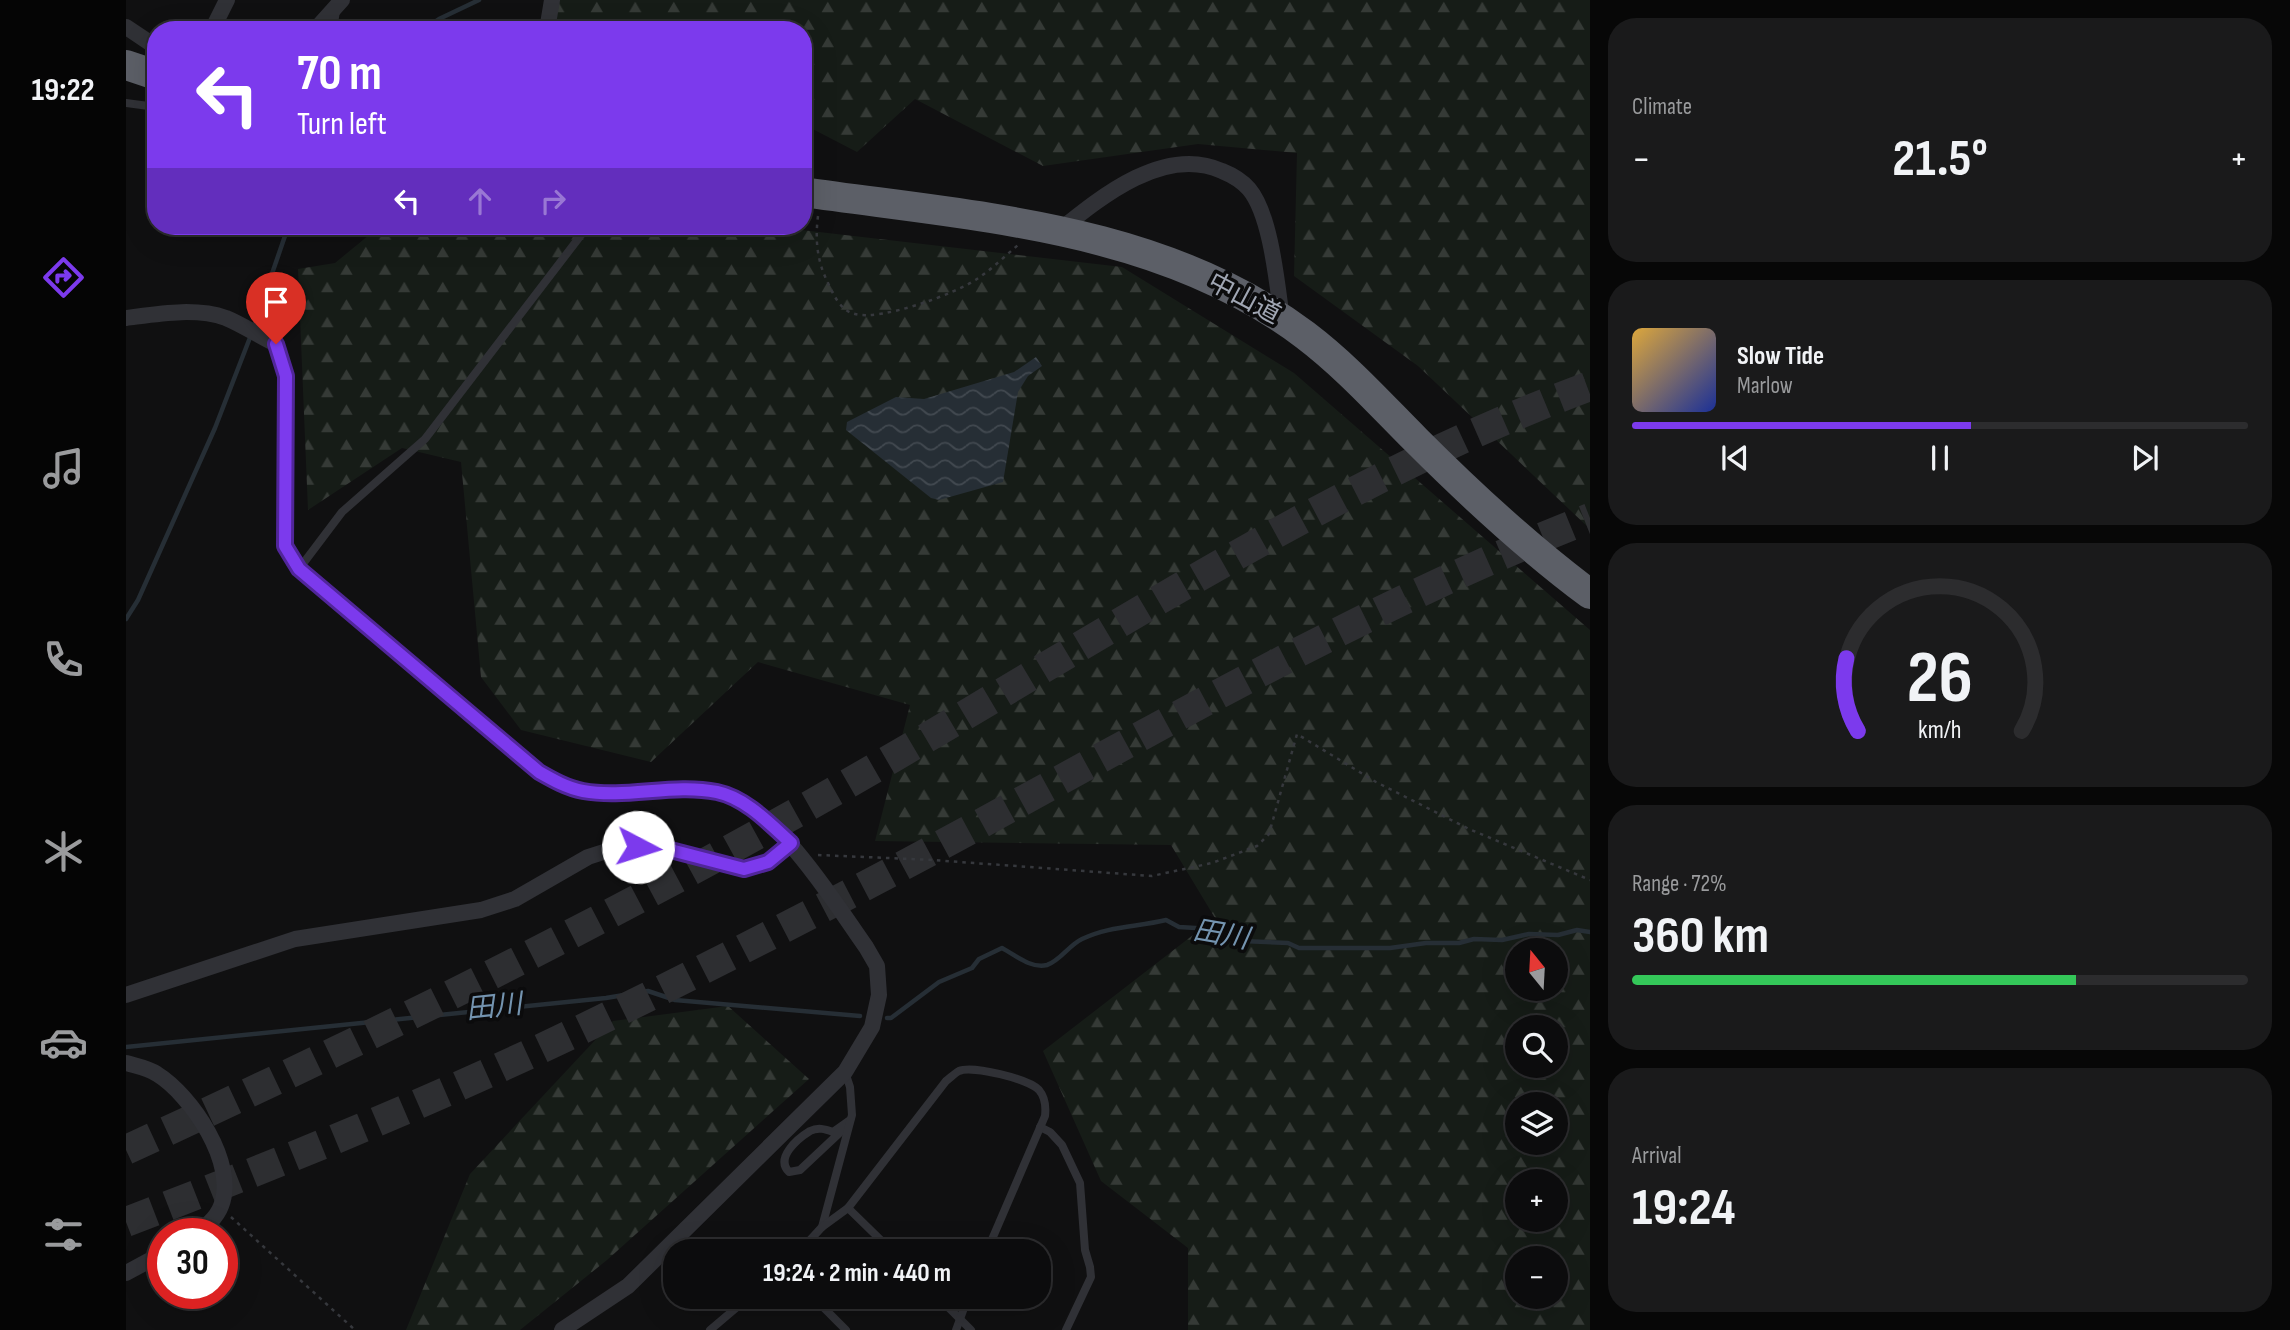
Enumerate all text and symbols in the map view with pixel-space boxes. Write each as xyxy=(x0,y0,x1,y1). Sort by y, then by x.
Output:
text: 70 m xyxy=(297,45,382,104)
icon: left xyxy=(182,49,273,140)
text: 19:22 xyxy=(32,71,94,110)
text: Climate xyxy=(1632,93,1692,121)
text: Turn left xyxy=(297,105,387,144)
text: 21.5° xyxy=(1892,128,1988,191)
text: − xyxy=(1632,137,1651,182)
text: + xyxy=(2229,137,2248,182)
icon: left xyxy=(388,182,426,220)
icon: ahead xyxy=(461,182,499,220)
icon: right xyxy=(534,182,572,220)
icon: directions xyxy=(39,253,88,302)
street label: 中山道 xyxy=(1202,267,1286,331)
pin xyxy=(246,272,306,344)
icon: arrive xyxy=(257,283,295,321)
text: Slow Tide xyxy=(1737,341,1824,372)
text: Marlow xyxy=(1737,372,1793,400)
icon: previous xyxy=(1716,439,1754,477)
icon: pause xyxy=(1921,439,1959,477)
icon: next xyxy=(2126,439,2164,477)
icon: music xyxy=(39,444,88,493)
icon: phone xyxy=(39,635,88,684)
text: 26 xyxy=(1907,635,1973,723)
text: km/h xyxy=(1918,715,1962,746)
position arrow xyxy=(601,810,675,884)
icon: climate xyxy=(39,827,88,876)
text: Range · 72% xyxy=(1632,870,1727,898)
text: 360 km xyxy=(1632,905,1769,968)
water label: 田川 xyxy=(1191,914,1254,957)
north arrow xyxy=(1505,938,1568,1001)
map controls xyxy=(1505,938,1568,1309)
water label: 田川 xyxy=(464,987,527,1026)
button: search xyxy=(1505,1015,1568,1078)
icon: car xyxy=(39,1018,88,1067)
button: layers xyxy=(1505,1092,1568,1155)
text: Arrival xyxy=(1632,1142,1681,1170)
button: + xyxy=(1505,1169,1568,1232)
text: 19:24 xyxy=(1632,1177,1735,1240)
icon: filters xyxy=(39,1210,88,1259)
speed limit sign: 30 xyxy=(147,1218,238,1309)
button: − xyxy=(1505,1246,1568,1309)
text: 19:24 · 2 min · 440 m xyxy=(763,1258,951,1289)

